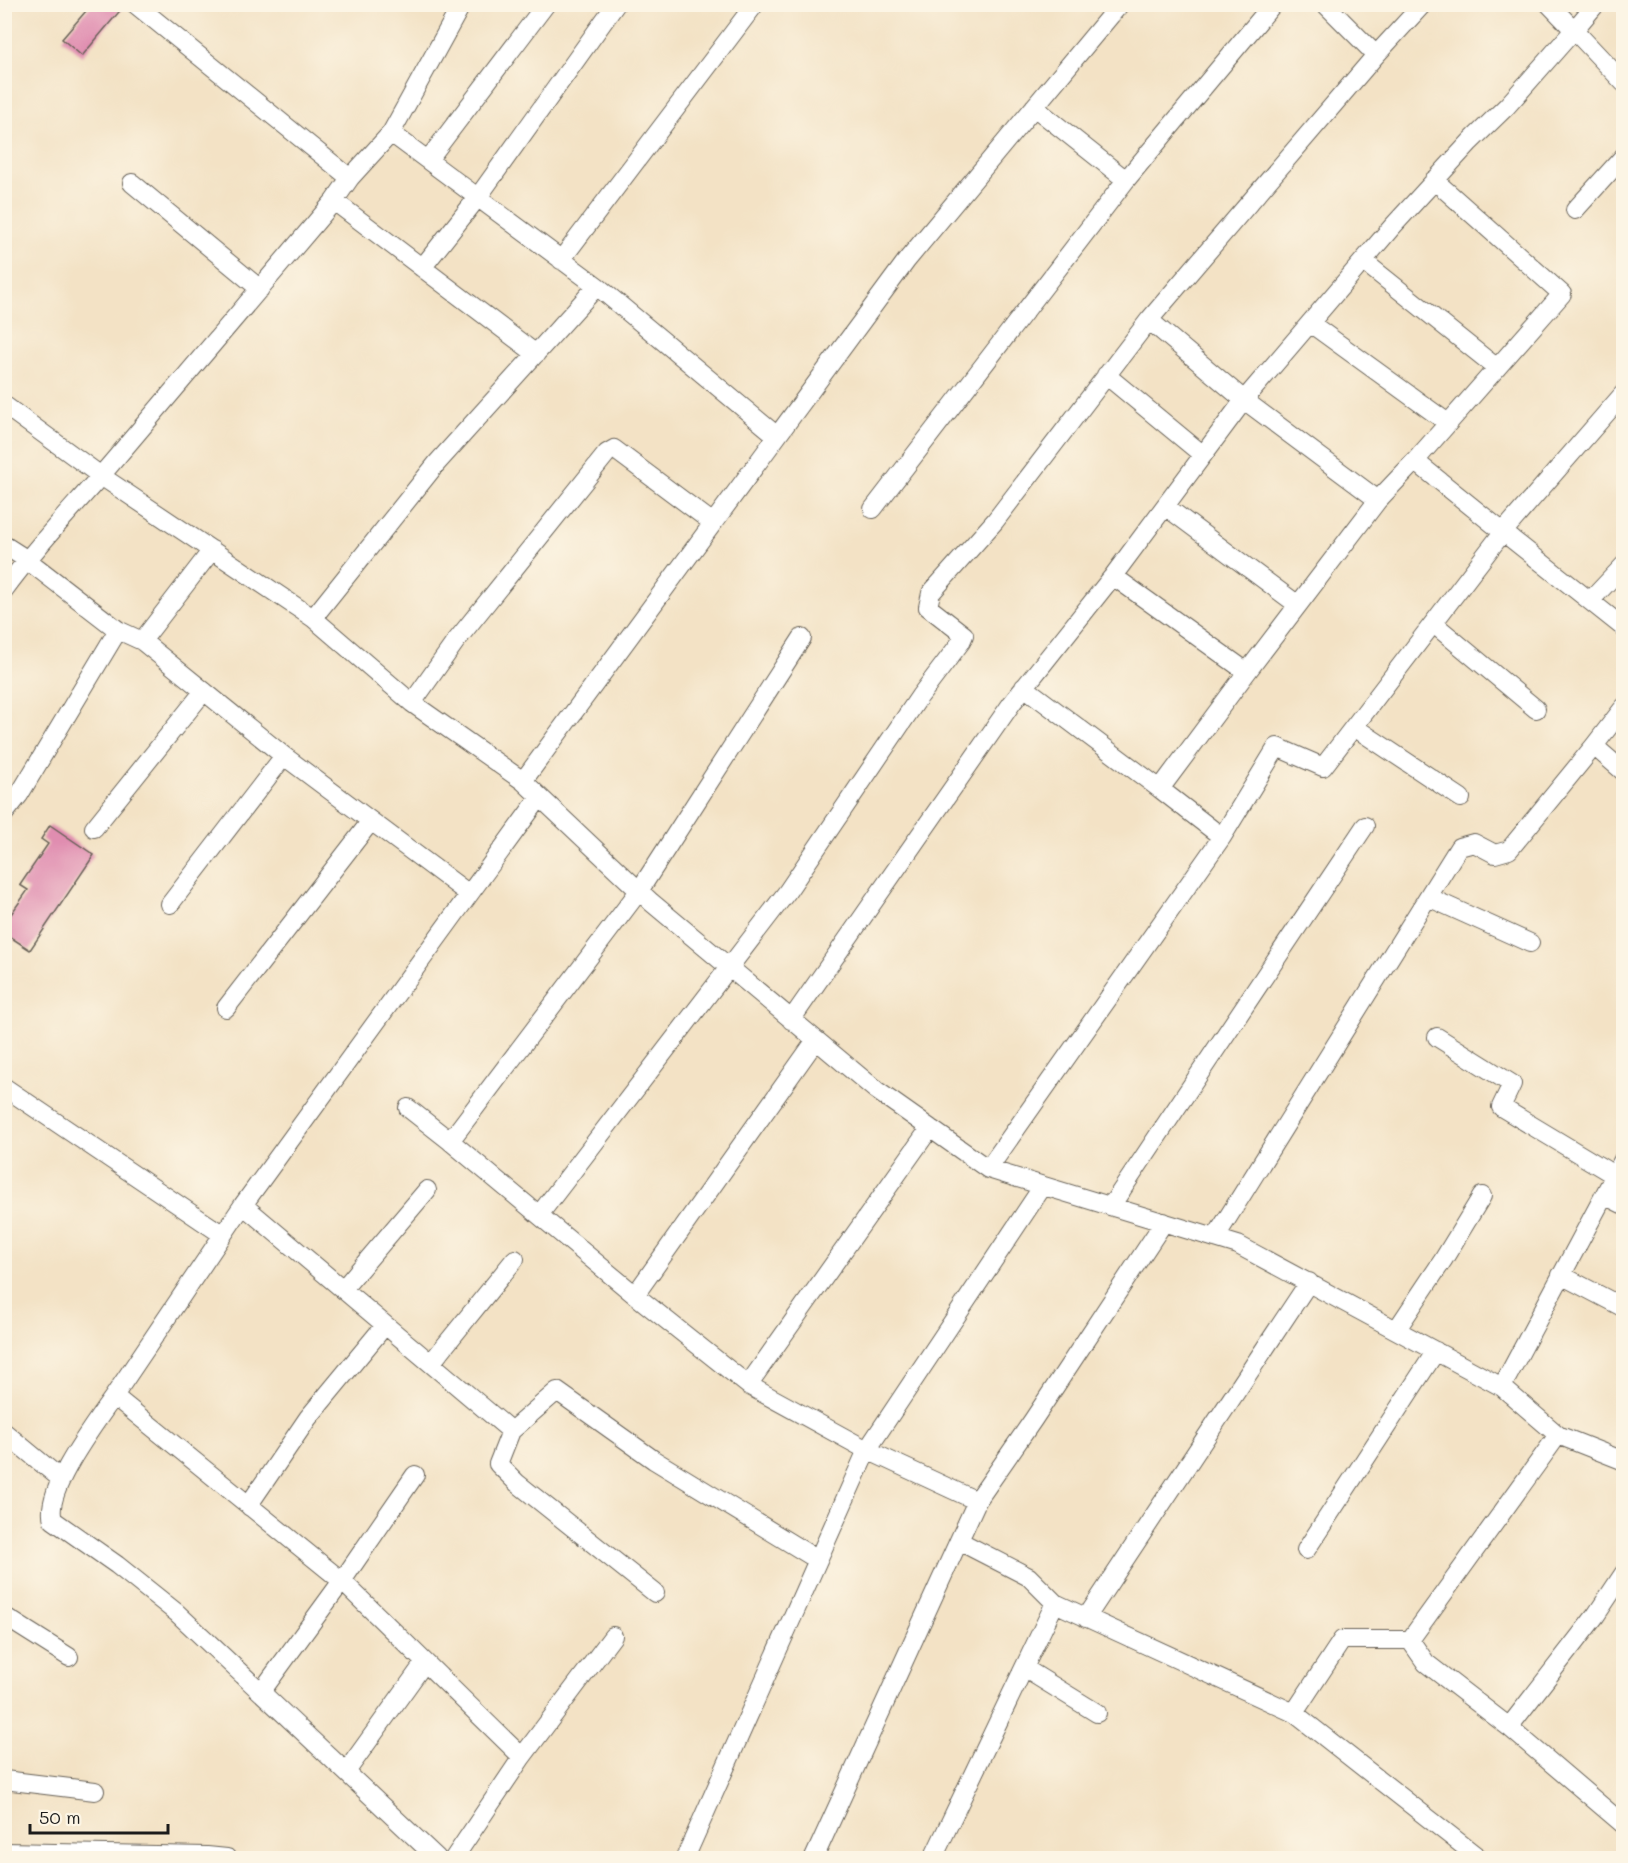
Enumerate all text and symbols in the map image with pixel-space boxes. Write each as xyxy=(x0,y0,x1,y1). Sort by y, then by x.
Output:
scale bar xyxy=(30,1797,168,1835)
text: 50 m xyxy=(39,1805,81,1829)

